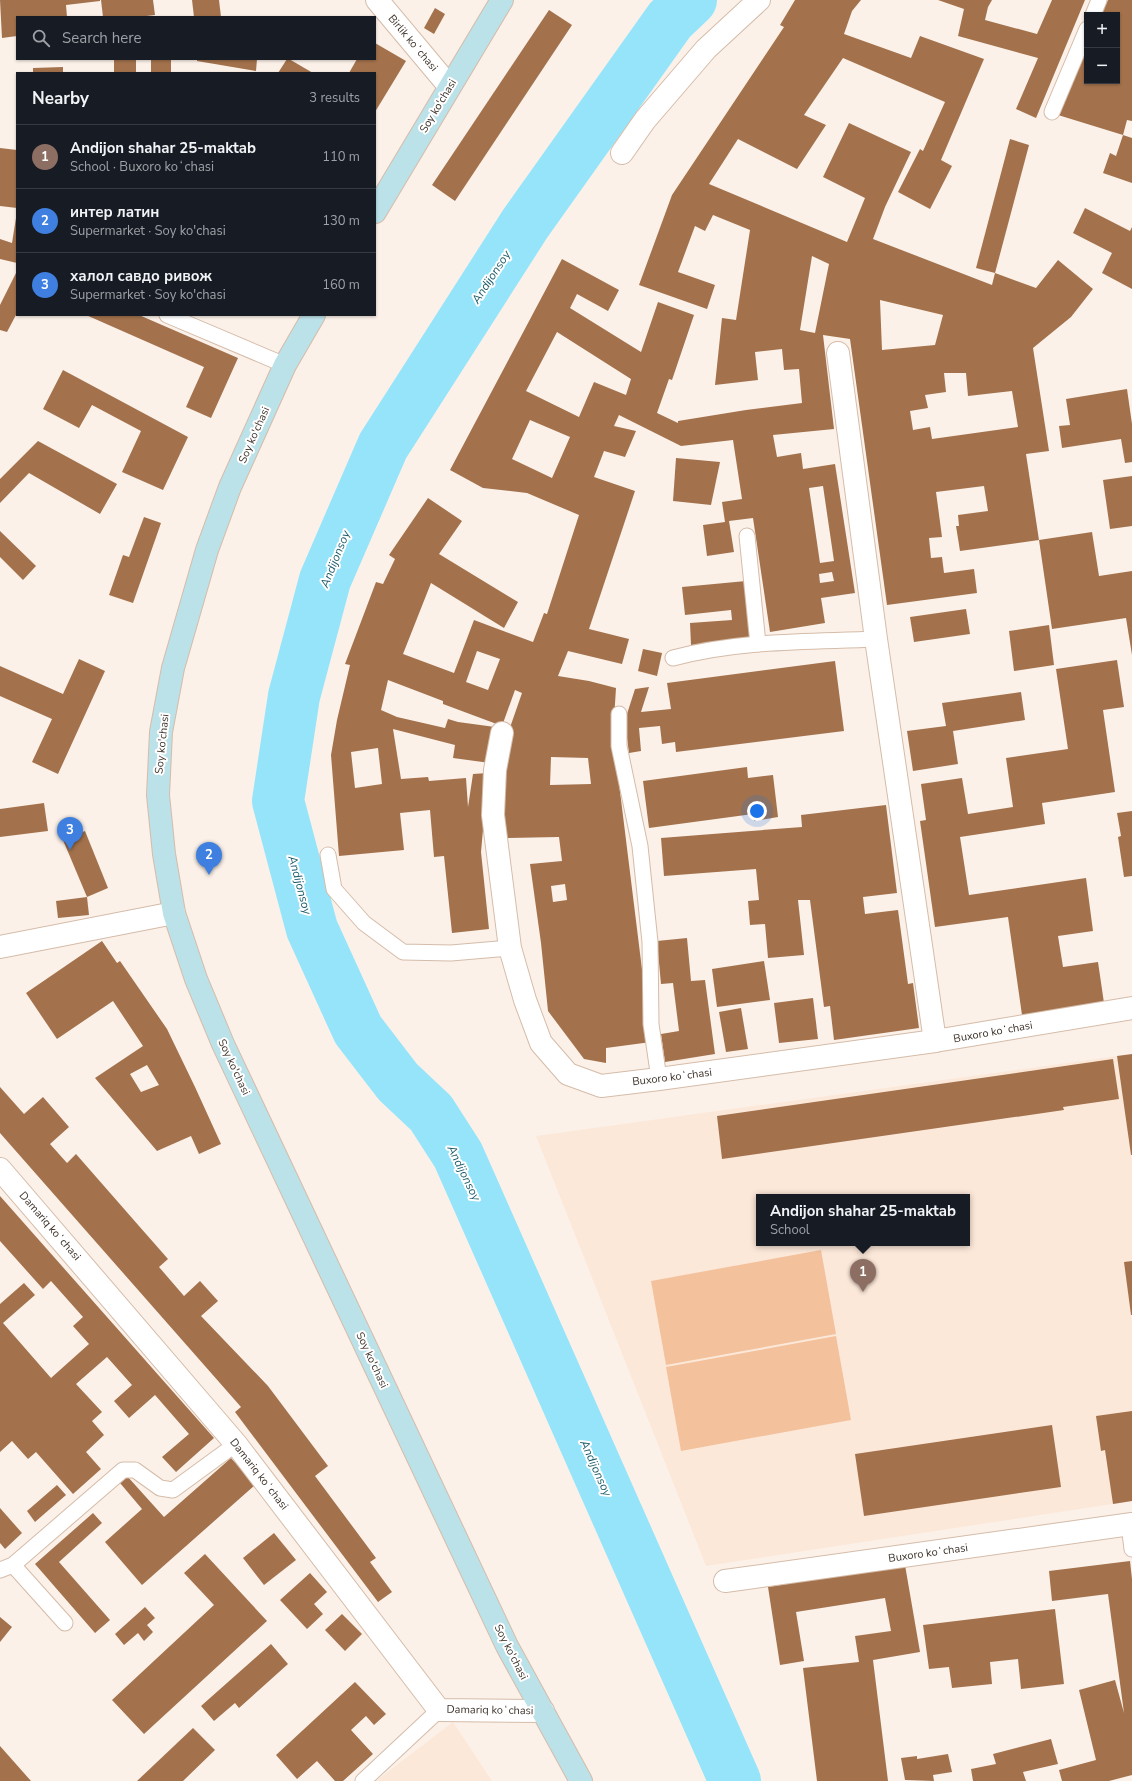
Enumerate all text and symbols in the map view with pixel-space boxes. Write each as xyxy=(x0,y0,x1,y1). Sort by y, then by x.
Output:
street label: Birlik koʻchasi xyxy=(385,11,441,75)
map controls xyxy=(1084,12,1120,84)
button: + xyxy=(1084,12,1120,48)
search box xyxy=(16,16,376,60)
icon: search xyxy=(30,27,52,49)
text: Search here xyxy=(62,28,142,48)
button: − xyxy=(1084,48,1120,84)
street label: Soy ko'chasi xyxy=(416,76,460,136)
text: Nearby xyxy=(32,87,89,110)
text: 3 results xyxy=(309,89,360,107)
text: Andijon shahar 25-maktab xyxy=(70,138,256,158)
text: 1 xyxy=(41,148,49,166)
text: 110 m xyxy=(322,148,360,166)
text: School · Buxoro koʻchasi xyxy=(70,158,214,176)
text: интер латин xyxy=(70,202,159,222)
text: 2 xyxy=(41,212,49,230)
text: 130 m xyxy=(322,212,360,230)
text: Supermarket · Soy ko'chasi xyxy=(70,222,226,240)
water label: Andijonsoy xyxy=(467,247,515,307)
text: халол савдо ривож xyxy=(70,266,212,286)
text: 3 xyxy=(41,276,49,294)
text: 160 m xyxy=(322,276,360,294)
text: Supermarket · Soy ko'chasi xyxy=(70,286,226,304)
street label: Soy ko'chasi xyxy=(235,404,273,466)
water label: Andijonsoy xyxy=(316,527,354,591)
street label: Soy ko'chasi xyxy=(151,713,173,775)
your location xyxy=(747,801,767,821)
pin: 3 xyxy=(57,817,83,850)
pin: 2 xyxy=(196,842,222,875)
water label: Andijonsoy xyxy=(284,853,316,917)
street label: Buxoro koʻchasi xyxy=(952,1018,1034,1046)
street label: Soy ko'chasi xyxy=(214,1037,254,1097)
street label: Buxoro koʻchasi xyxy=(631,1065,713,1089)
water label: Andijonsoy xyxy=(443,1142,485,1204)
street label: Damariq koʻchasi xyxy=(16,1188,84,1264)
popup xyxy=(756,1194,970,1246)
text: Andijon shahar 25-maktab xyxy=(770,1201,956,1221)
text: School xyxy=(770,1221,810,1239)
pin: 1 xyxy=(850,1259,876,1292)
street label: Soy ko'chasi xyxy=(352,1330,392,1390)
street label: Damariq koʻchasi xyxy=(226,1435,292,1513)
water label: Andijonsoy xyxy=(576,1436,616,1499)
street label: Buxoro koʻchasi xyxy=(887,1540,969,1566)
street label: Soy ko'chasi xyxy=(491,1622,531,1682)
street label: Damariq koʻchasi xyxy=(446,1702,534,1718)

